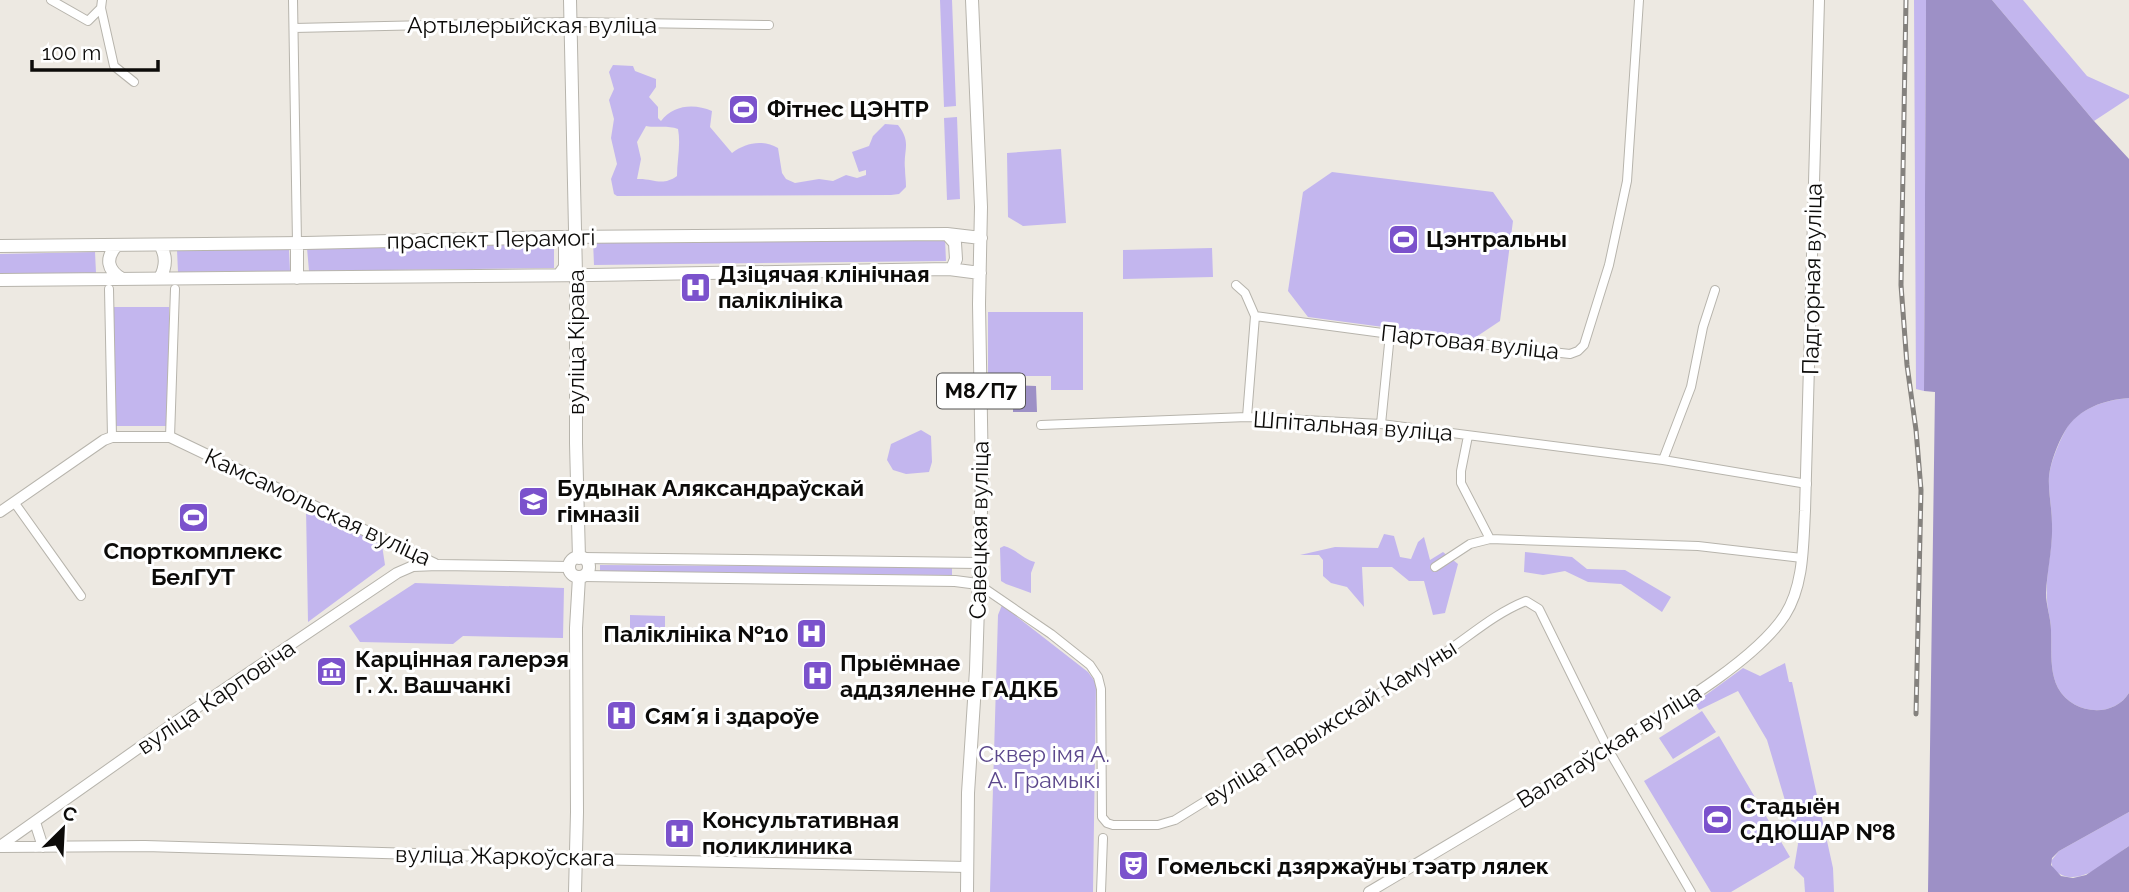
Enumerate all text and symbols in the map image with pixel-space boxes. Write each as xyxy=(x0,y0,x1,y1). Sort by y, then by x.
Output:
street label: Артылерыйская вуліца xyxy=(407,11,657,38)
scale bar xyxy=(32,28,158,72)
text: 100 m xyxy=(42,40,101,65)
sports icon: Фітнес ЦЭНТР xyxy=(727,92,761,126)
place label: Фітнес ЦЭНТР xyxy=(767,95,929,122)
street label: Падгорная вуліца xyxy=(1796,183,1827,375)
sports icon: Цэнтральны xyxy=(1386,222,1420,256)
street label: праспект Перамогі xyxy=(386,223,596,254)
place label: Цэнтральны xyxy=(1426,225,1567,252)
place label: Дзіцячая клінічная паліклініка xyxy=(718,260,930,313)
street label: вуліца Кірава xyxy=(562,269,589,415)
hospital icon: Дзіцячая клінічная паліклініка xyxy=(678,270,712,304)
street label: Партовая вуліца xyxy=(1380,319,1561,364)
road number: М8/П7 xyxy=(937,374,1025,408)
street label: Шпітальная вуліца xyxy=(1252,405,1454,446)
street label: Савецкая вуліца xyxy=(963,441,994,619)
street label: Камсамольская вуліца xyxy=(201,442,435,571)
place label: Будынак Аляксандраўскай гімназіі xyxy=(557,474,864,527)
school or university icon: Будынак Аляксандраўскай гімназіі xyxy=(517,484,551,518)
sports icon: Спорткомплекс БелГУТ xyxy=(176,500,210,534)
place label: Спорткомплекс БелГУТ xyxy=(103,537,283,590)
hospital icon: Паліклініка №10 xyxy=(795,617,829,651)
place label: Паліклініка №10 xyxy=(603,620,789,647)
street label: вуліца Карповіча xyxy=(132,634,300,759)
street label: вуліца Парыжскай Камуны xyxy=(1198,634,1461,812)
place label: Карцінная галерэя Г. Х. Вашчанкі xyxy=(355,645,569,698)
place label: Прыёмнае аддзяленне ГАДКБ xyxy=(840,649,1058,702)
museum icon: Карцінная галерэя Г. Х. Вашчанкі xyxy=(315,655,349,689)
hospital icon: Прыёмнае аддзяленне ГАДКБ xyxy=(800,659,834,693)
street label: Валатаўская вуліца xyxy=(1512,678,1706,813)
hospital icon: Сямʼя і здароўе xyxy=(605,699,639,733)
place label: Сямʼя і здароўе xyxy=(645,702,819,729)
park label: Сквер імя А. А. Грамыкі xyxy=(978,740,1110,793)
place label: Стадыён СДЮШАР №8 xyxy=(1740,792,1896,845)
north arrow xyxy=(28,794,98,864)
text: С xyxy=(59,801,80,826)
sports icon: Стадыён СДЮШАР №8 xyxy=(1700,802,1734,836)
place label: Консультативная поликлиника xyxy=(702,806,899,859)
hospital icon: Консультативная поликлиника xyxy=(662,816,696,850)
street label: вуліца Жаркоўскага xyxy=(395,840,615,871)
theatre icon: Гомельскі дзяржаўны тэатр лялек xyxy=(1117,849,1151,883)
place label: Гомельскі дзяржаўны тэатр лялек xyxy=(1157,852,1549,879)

